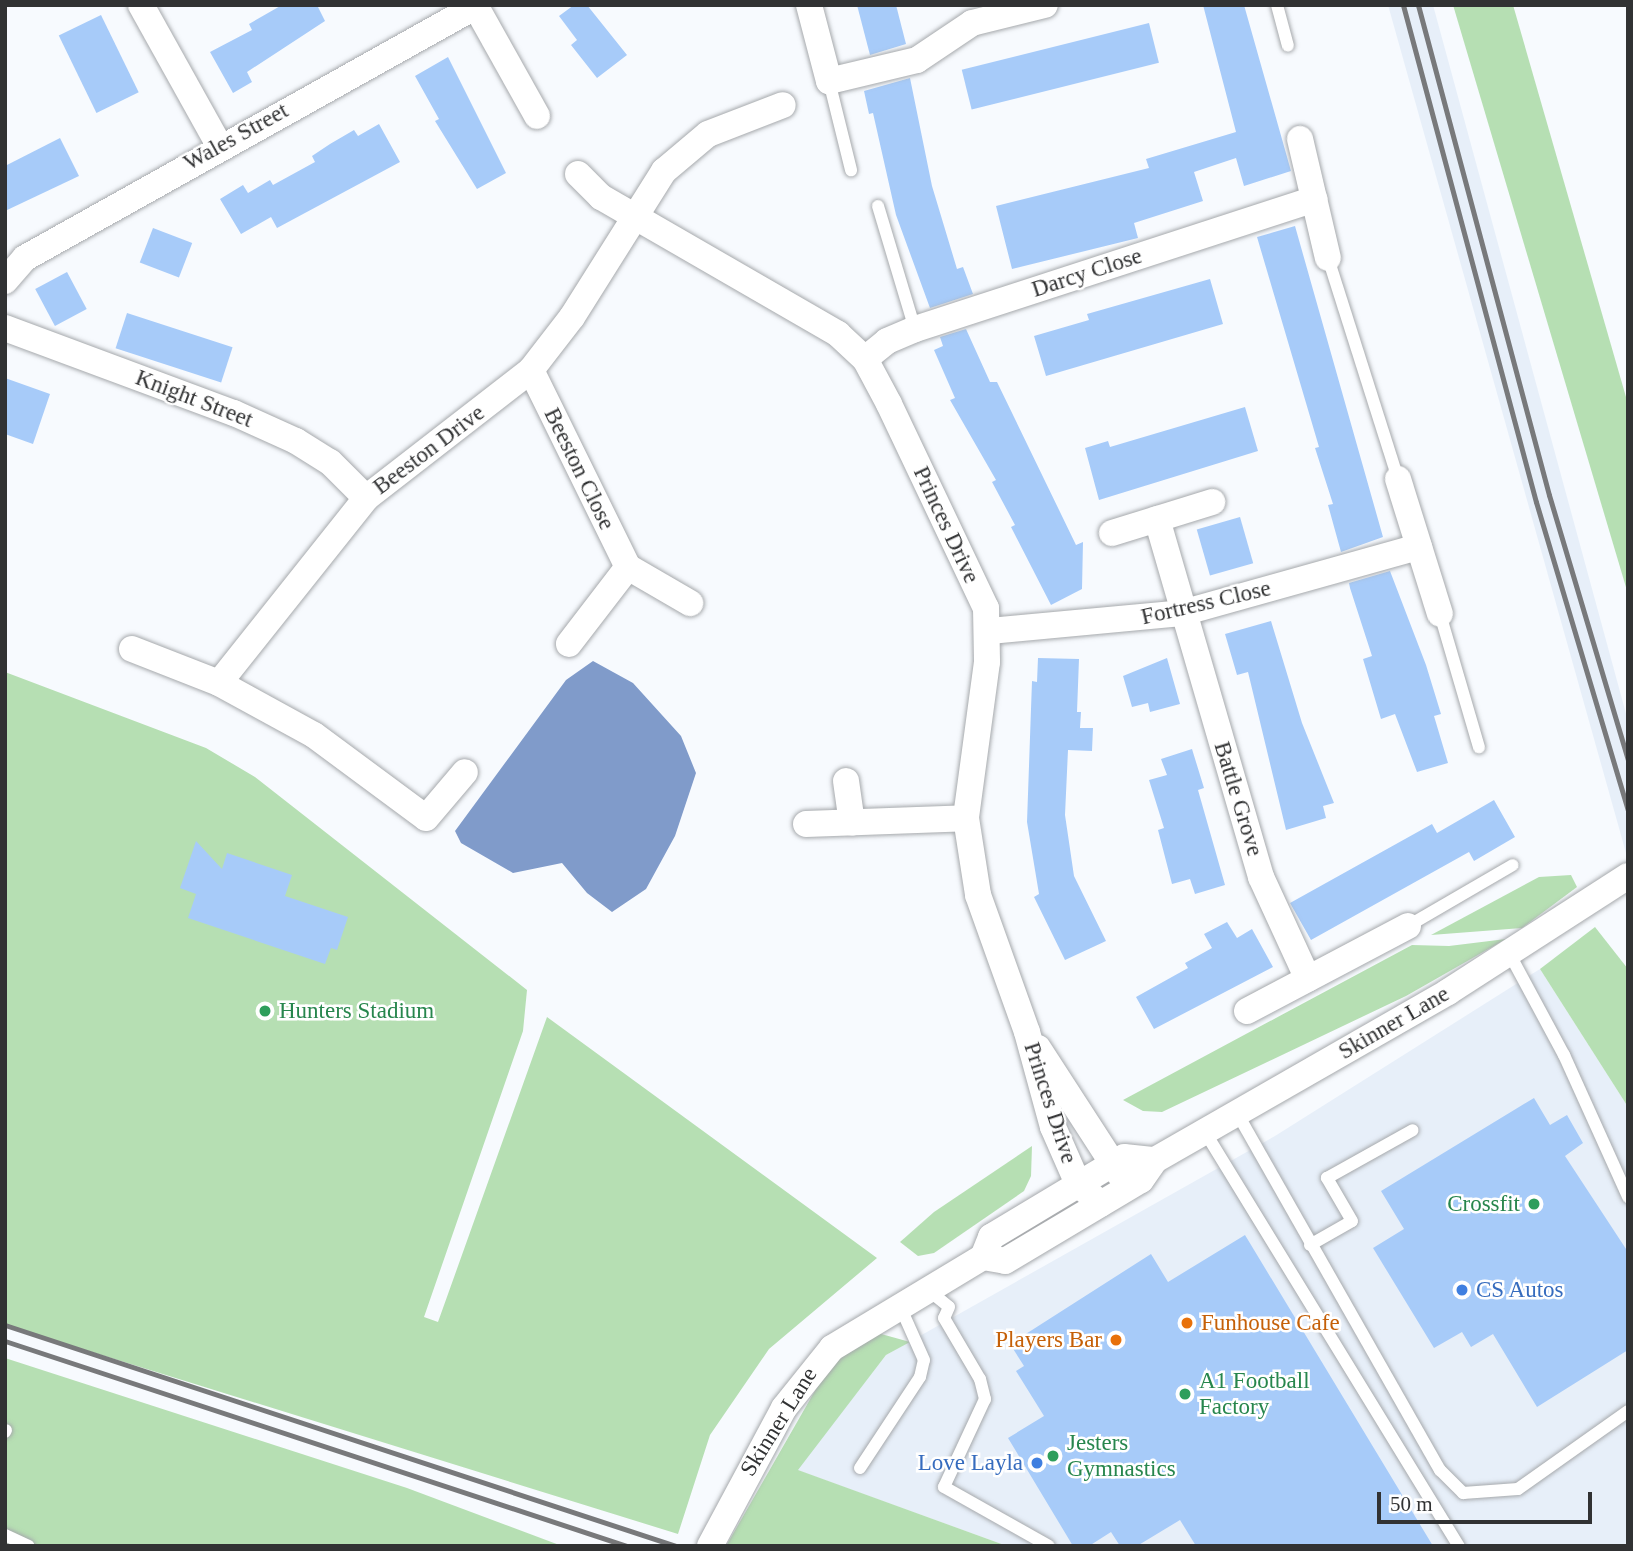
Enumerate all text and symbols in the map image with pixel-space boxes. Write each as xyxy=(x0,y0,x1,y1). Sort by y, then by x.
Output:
street label: Wales Street xyxy=(179,97,293,177)
street label: Darcy Close xyxy=(1028,242,1146,304)
street label: Knight Street xyxy=(132,364,256,434)
street label: Beeston Drive xyxy=(368,399,490,501)
street label: Beeston Close xyxy=(538,404,620,534)
street label: Princes Drive xyxy=(907,462,985,588)
street label: Fortress Close xyxy=(1138,575,1274,631)
street label: Battle Grove xyxy=(1208,738,1268,860)
street label: Skinner Lane xyxy=(1334,980,1454,1066)
place label: Hunters Stadium xyxy=(279,997,434,1025)
marker: Hunters Stadium xyxy=(257,1003,273,1019)
street label: Princes Drive xyxy=(1017,1039,1083,1167)
place label: Crossfit xyxy=(1447,1190,1520,1218)
marker: Crossfit xyxy=(1526,1196,1542,1212)
place label: CS Autos xyxy=(1476,1276,1565,1304)
marker: CS Autos xyxy=(1454,1282,1470,1298)
place label: Funhouse Cafe xyxy=(1201,1309,1340,1337)
marker: Funhouse Cafe xyxy=(1179,1315,1195,1331)
place label: Players Bar xyxy=(995,1326,1102,1354)
marker: Players Bar xyxy=(1108,1332,1124,1348)
street label: Skinner Lane xyxy=(735,1362,823,1482)
place label: A1 Football Factory xyxy=(1199,1367,1310,1421)
marker: A1 Football Factory xyxy=(1177,1386,1193,1402)
place label: Jesters Gymnastics xyxy=(1067,1429,1176,1483)
marker: Jesters Gymnastics xyxy=(1045,1448,1061,1464)
place label: Love Layla xyxy=(918,1449,1023,1477)
marker: Love Layla xyxy=(1029,1455,1045,1471)
scale bar xyxy=(1381,1478,1596,1522)
text: 50 m xyxy=(1390,1492,1433,1516)

